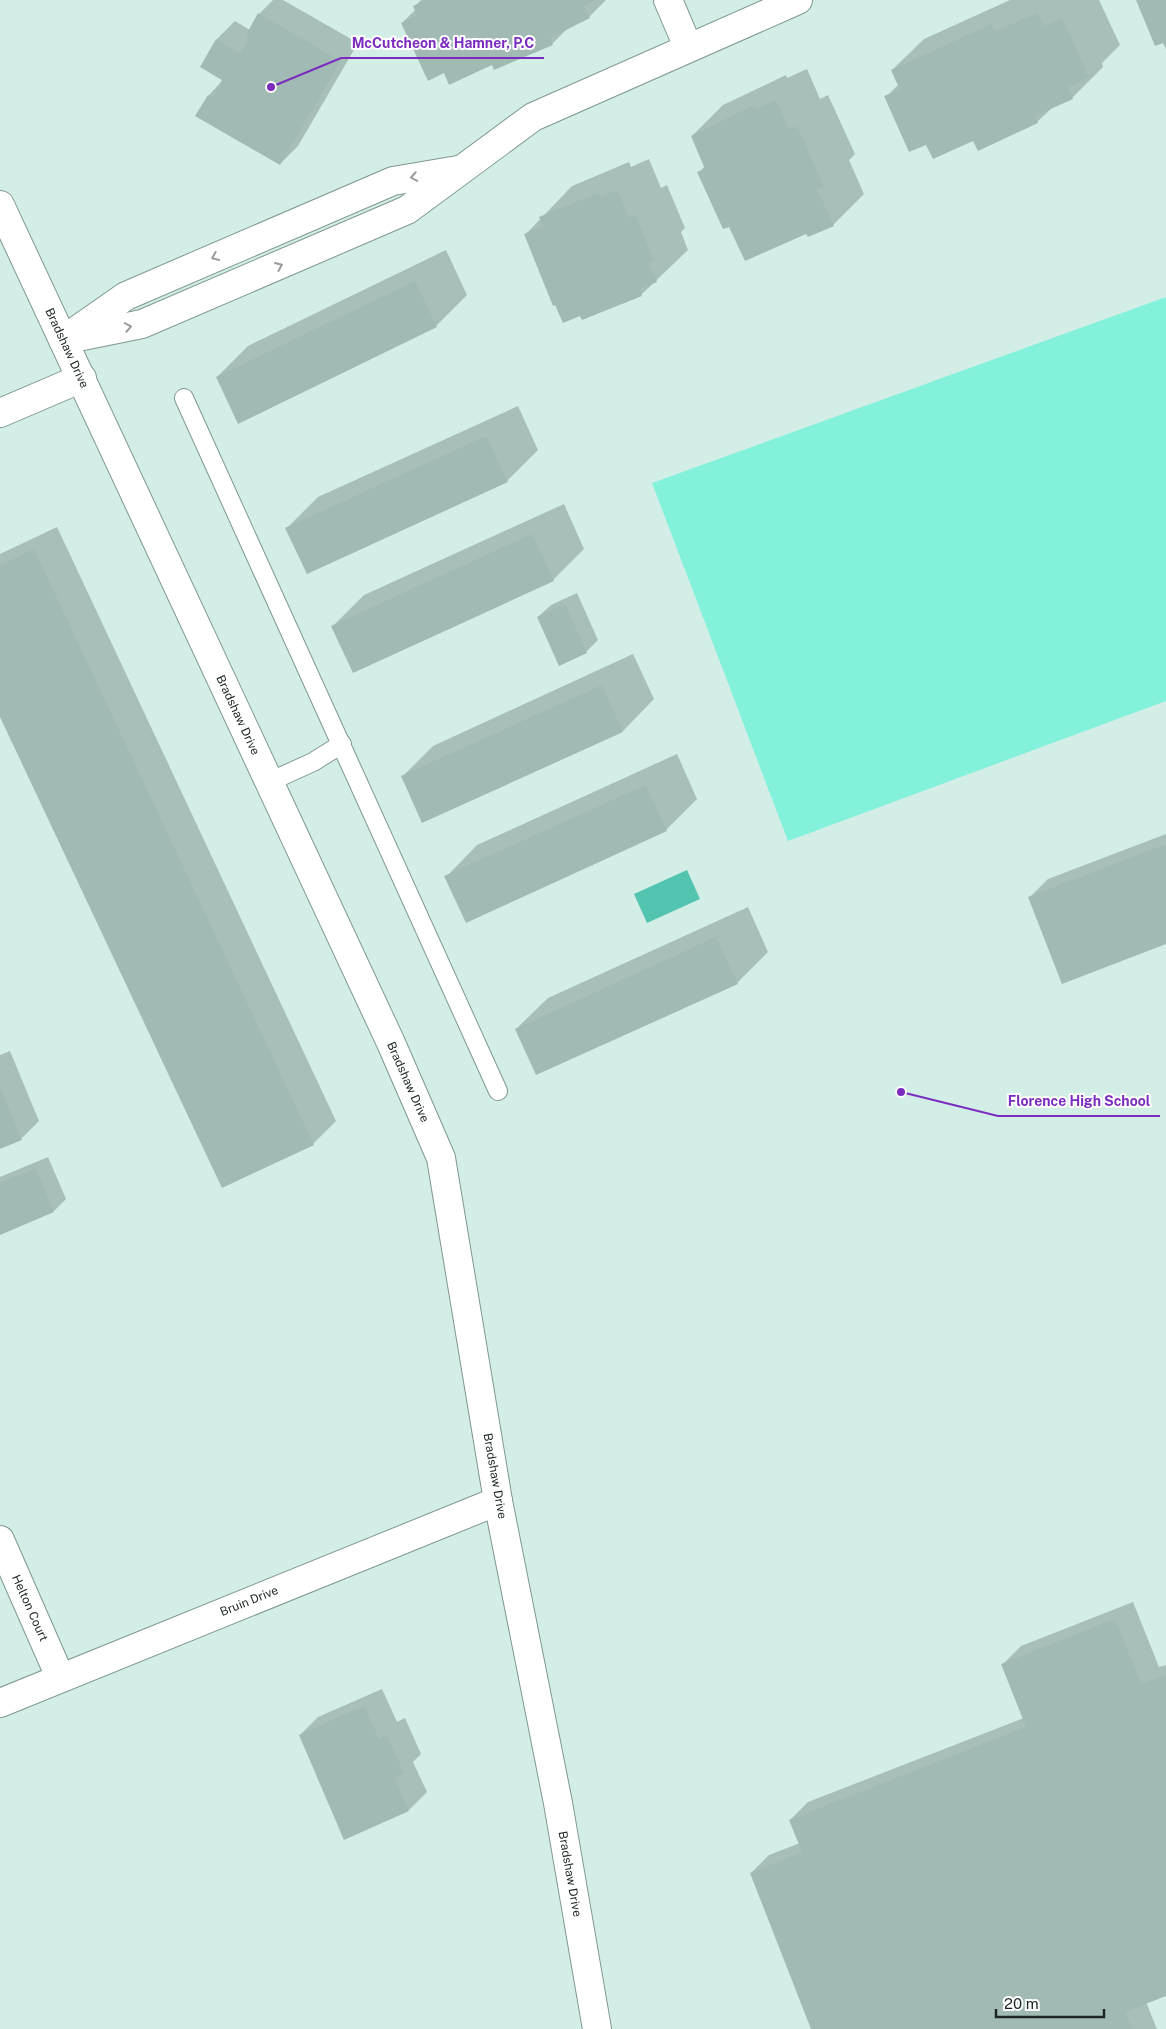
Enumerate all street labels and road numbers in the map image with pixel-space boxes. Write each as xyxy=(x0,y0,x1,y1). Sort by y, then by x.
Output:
street label: Bradshaw Drive xyxy=(42,306,92,390)
street label: Bradshaw Drive xyxy=(213,673,263,757)
street label: Bradshaw Drive xyxy=(384,1040,432,1125)
street label: Bradshaw Drive xyxy=(481,1432,509,1520)
street label: Helton Court xyxy=(9,1573,51,1644)
street label: Bruin Drive xyxy=(218,1583,280,1619)
street label: Bradshaw Drive xyxy=(556,1830,584,1918)

